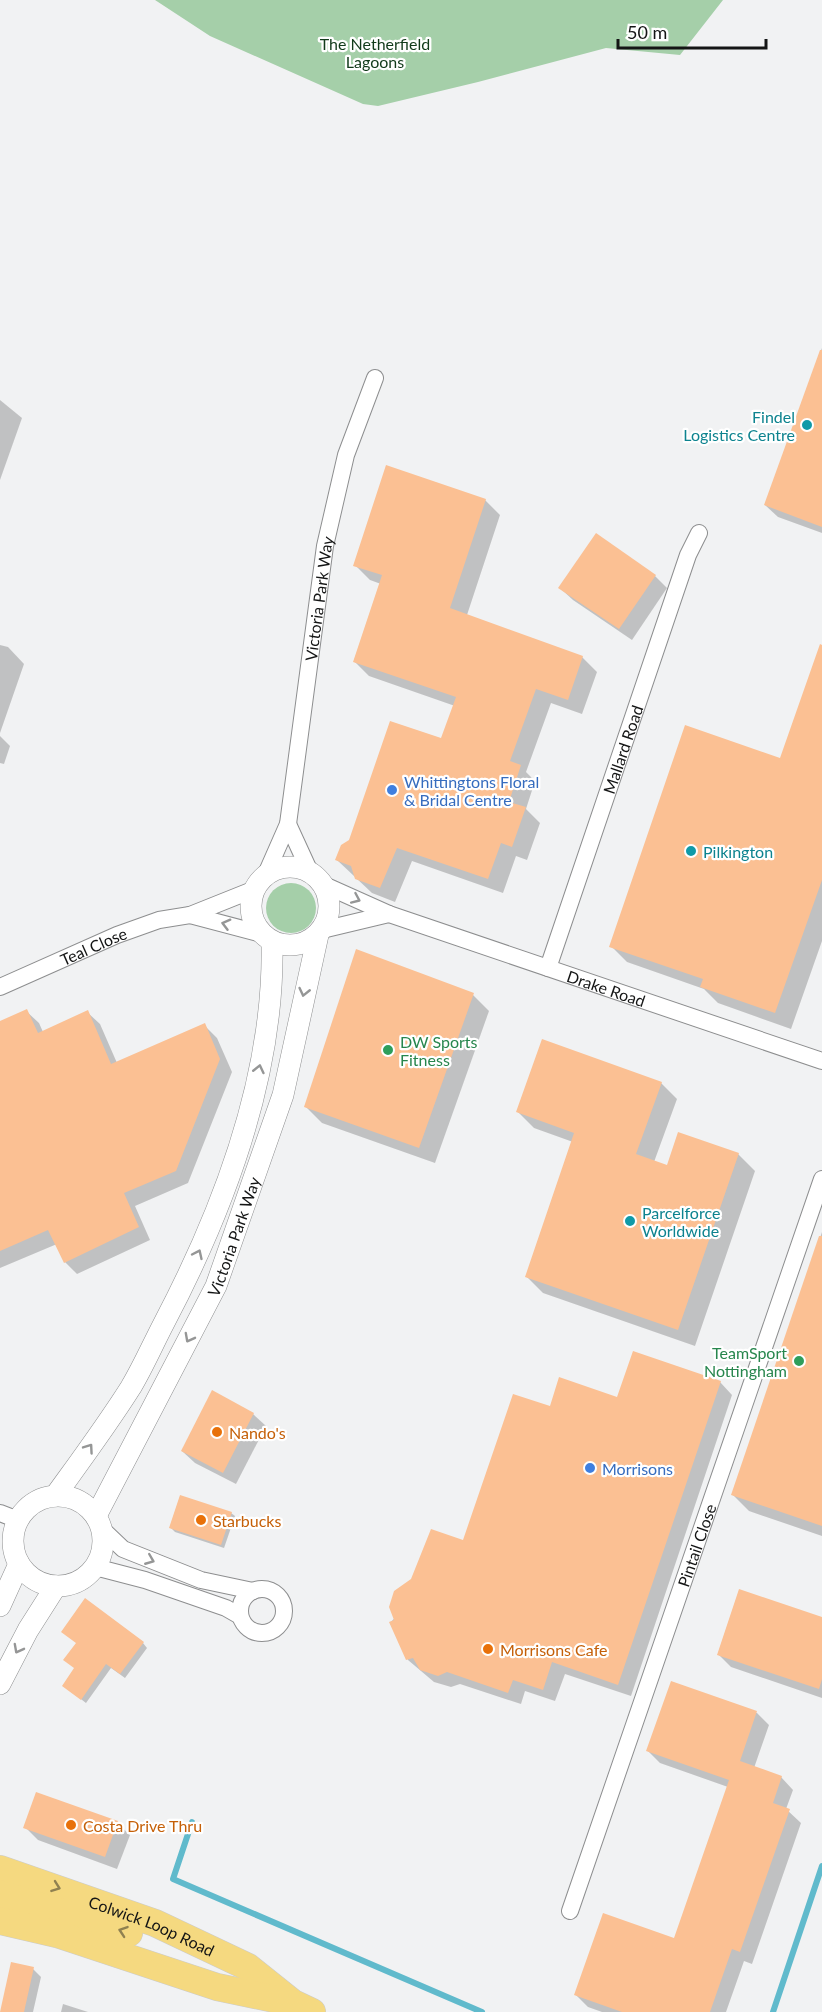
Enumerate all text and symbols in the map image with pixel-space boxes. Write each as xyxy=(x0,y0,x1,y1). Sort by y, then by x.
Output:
scale bar xyxy=(618,12,766,50)
text: 50 m xyxy=(627,21,667,43)
park label: The Netherfield Lagoons xyxy=(320,34,430,71)
place label: Findel Logistics Centre xyxy=(683,407,795,444)
marker: Findel Logistics Centre xyxy=(800,418,814,432)
street label: Victoria Park Way xyxy=(300,534,337,662)
street label: Mallard Road xyxy=(598,703,646,796)
place label: Whittingtons Floral & Bridal Centre xyxy=(404,772,539,809)
marker: Whittingtons Floral & Bridal Centre xyxy=(385,783,399,797)
place label: Pilkington xyxy=(703,842,773,861)
marker: Pilkington xyxy=(684,844,698,858)
one-way arrow xyxy=(349,892,360,904)
one-way arrow xyxy=(221,919,232,931)
street label: Teal Close xyxy=(57,923,129,969)
street label: Drake Road xyxy=(565,966,648,1010)
one-way arrow xyxy=(298,986,311,996)
place label: DW Sports Fitness xyxy=(400,1032,478,1069)
marker: DW Sports Fitness xyxy=(381,1043,395,1057)
one-way arrow xyxy=(251,1064,264,1074)
street label: Victoria Park Way xyxy=(203,1173,263,1300)
place label: Parcelforce Worldwide xyxy=(642,1203,720,1240)
marker: Parcelforce Worldwide xyxy=(623,1214,637,1228)
one-way arrow xyxy=(190,1249,202,1260)
one-way arrow xyxy=(185,1331,196,1342)
place label: TeamSport Nottingham xyxy=(704,1343,787,1380)
marker: TeamSport Nottingham xyxy=(792,1354,806,1368)
place label: Nando's xyxy=(229,1423,286,1442)
marker: Nando's xyxy=(210,1425,224,1439)
one-way arrow xyxy=(82,1444,93,1455)
place label: Morrisons xyxy=(602,1459,673,1478)
marker: Morrisons xyxy=(583,1461,597,1475)
street label: Pintail Close xyxy=(673,1501,719,1589)
place label: Starbucks xyxy=(213,1511,281,1530)
marker: Starbucks xyxy=(194,1513,208,1527)
one-way arrow xyxy=(144,1553,155,1565)
place label: Morrisons Cafe xyxy=(500,1640,607,1659)
marker: Morrisons Cafe xyxy=(481,1642,495,1656)
one-way arrow xyxy=(14,1643,25,1654)
place label: Costa Drive Thru xyxy=(83,1816,202,1835)
marker: Costa Drive Thru xyxy=(64,1818,78,1832)
one-way arrow xyxy=(50,1879,61,1892)
street label: Colwick Loop Road xyxy=(87,1891,218,1959)
one-way arrow xyxy=(118,1925,129,1938)

